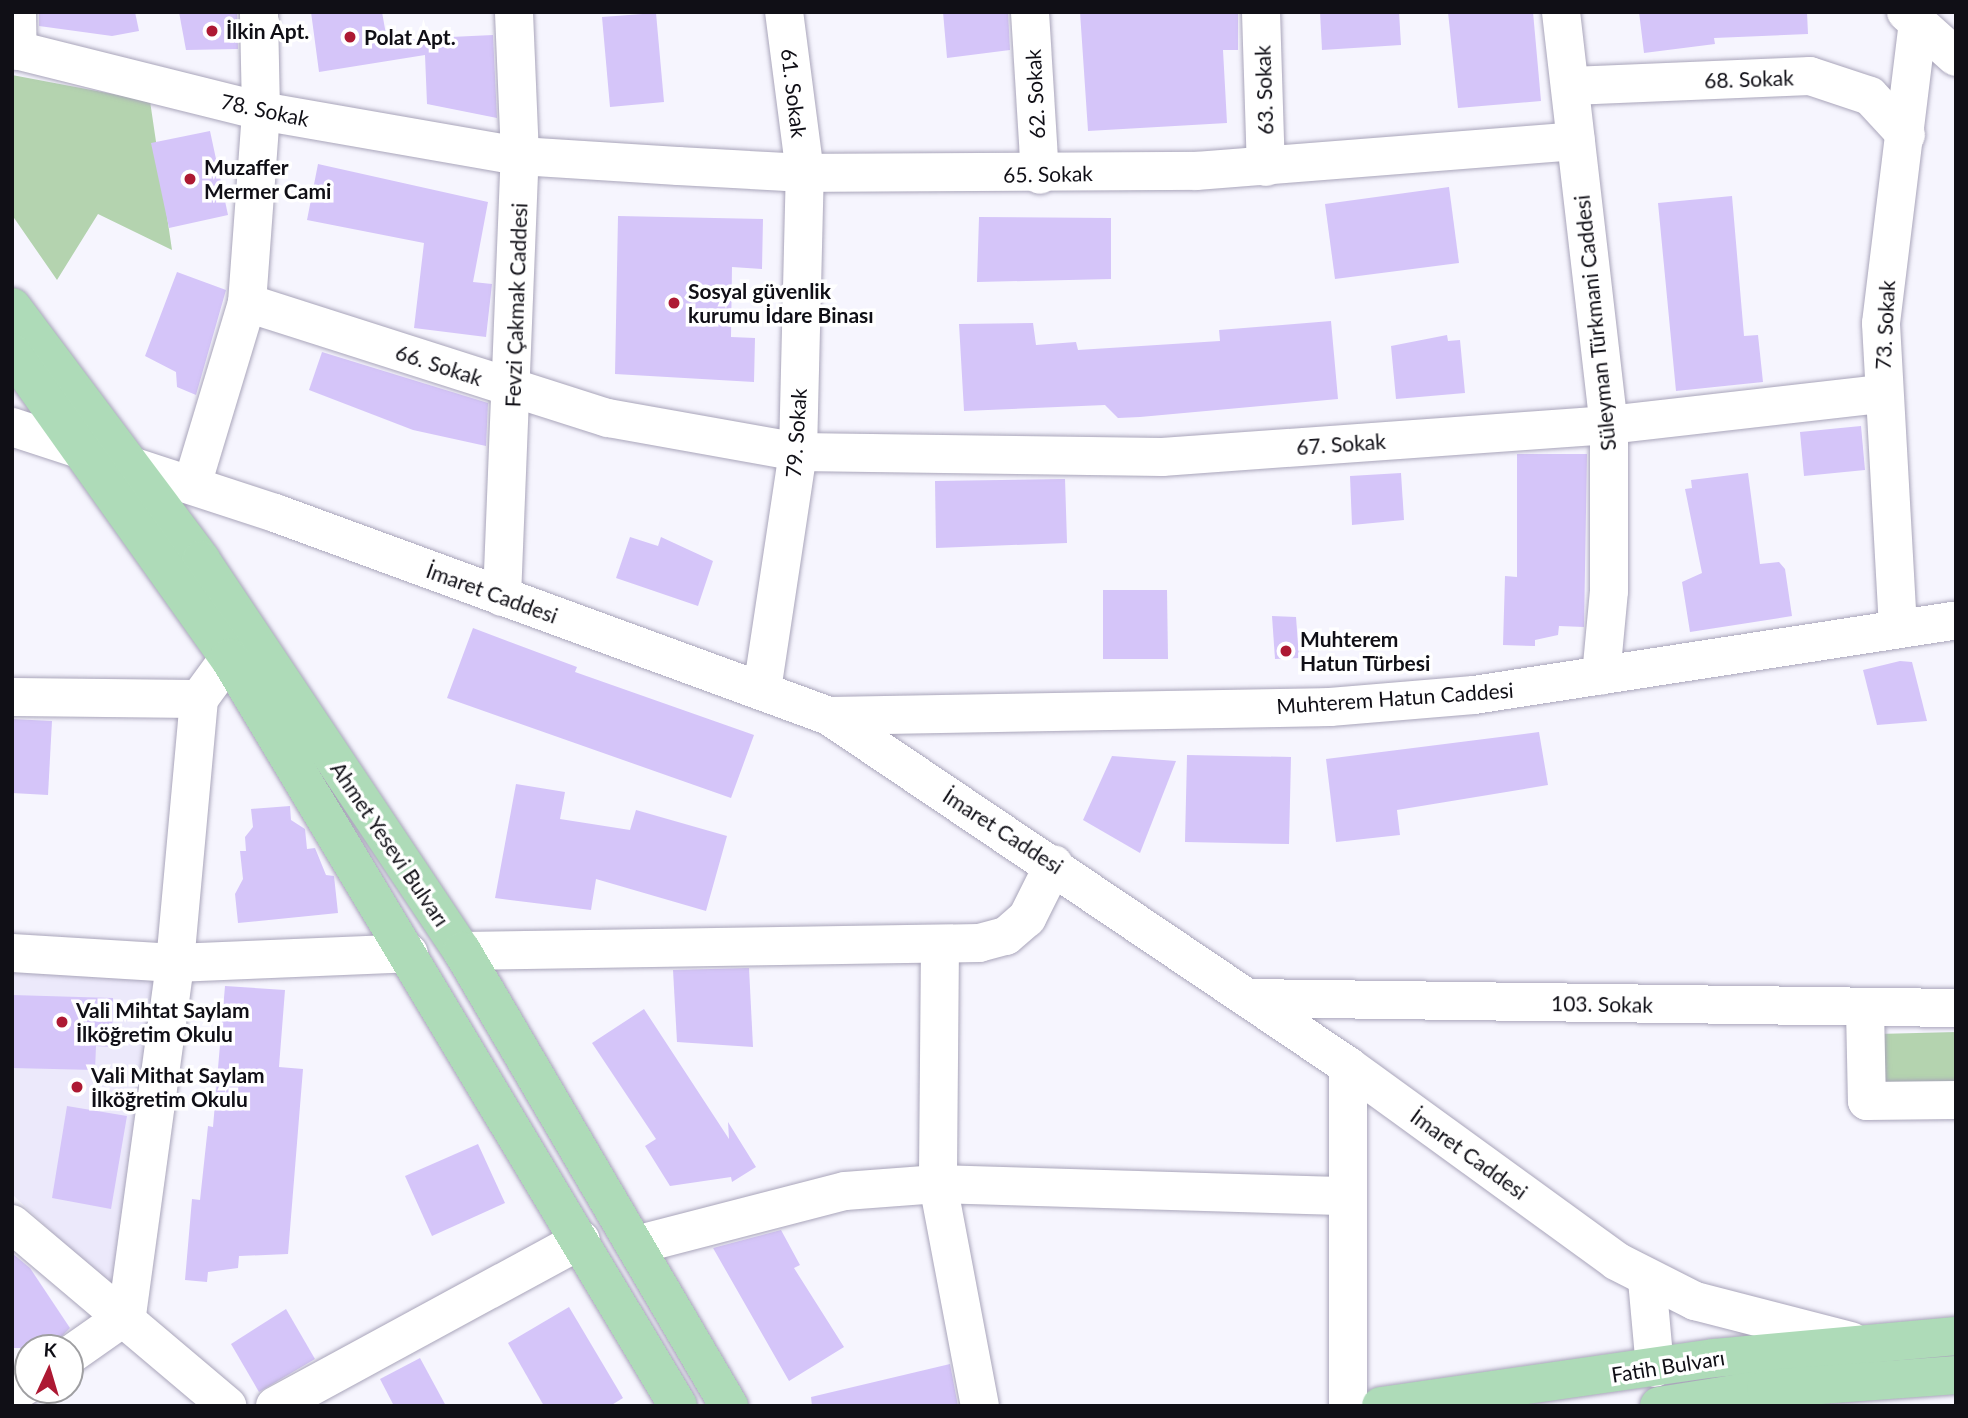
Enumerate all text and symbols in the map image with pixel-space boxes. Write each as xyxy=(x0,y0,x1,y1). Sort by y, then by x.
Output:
place label: İlkin Apt. xyxy=(226,18,310,44)
marker: İlkin Apt. xyxy=(204,23,220,39)
place label: Polat Apt. xyxy=(364,24,456,50)
marker: Polat Apt. xyxy=(342,29,358,45)
street label: 63. Sokak xyxy=(1250,45,1278,135)
street label: 61. Sokak xyxy=(776,47,812,139)
street label: 62. Sokak xyxy=(1020,49,1050,139)
street label: 68. Sokak xyxy=(1704,65,1794,93)
street label: 78. Sokak xyxy=(219,88,311,132)
place label: Muzaffer Mermer Cami xyxy=(204,154,332,204)
street label: 65. Sokak xyxy=(1003,161,1093,187)
marker: Muzaffer Mermer Cami xyxy=(182,171,198,187)
street label: Süleyman Türkmani Caddesi xyxy=(1569,194,1621,452)
street label: Fevzi Çakmak Caddesi xyxy=(500,202,532,408)
place label: Sosyal güvenlik kurumu İdare Binası xyxy=(688,278,874,328)
street label: 73. Sokak xyxy=(1870,280,1900,370)
marker: Sosyal güvenlik kurumu İdare Binası xyxy=(666,295,682,311)
street label: 66. Sokak xyxy=(392,339,486,391)
street label: 79. Sokak xyxy=(780,387,812,479)
street label: 67. Sokak xyxy=(1295,428,1387,460)
street label: İmaret Caddesi xyxy=(423,558,561,628)
place label: Muhterem Hatun Türbesi xyxy=(1300,626,1431,676)
marker: Muhterem Hatun Türbesi xyxy=(1278,643,1294,659)
street label: Muhterem Hatun Caddesi xyxy=(1276,677,1514,719)
street label: Ahmet Yesevi Bulvarı xyxy=(325,757,455,931)
street label: İmaret Caddesi xyxy=(938,783,1068,879)
street label: 103. Sokak xyxy=(1551,991,1653,1017)
place label: Vali Mihtat Saylam İlköğretim Okulu xyxy=(76,997,250,1047)
marker: Vali Mihtat Saylam İlköğretim Okulu xyxy=(54,1014,70,1030)
place label: Vali Mithat Saylam İlköğretim Okulu xyxy=(91,1062,265,1112)
marker: Vali Mithat Saylam İlköğretim Okulu xyxy=(69,1079,85,1095)
street label: İmaret Caddesi xyxy=(1406,1103,1532,1205)
north arrow xyxy=(14,1334,84,1404)
text: K xyxy=(43,1338,58,1361)
street label: Fatih Bulvarı xyxy=(1609,1345,1727,1387)

